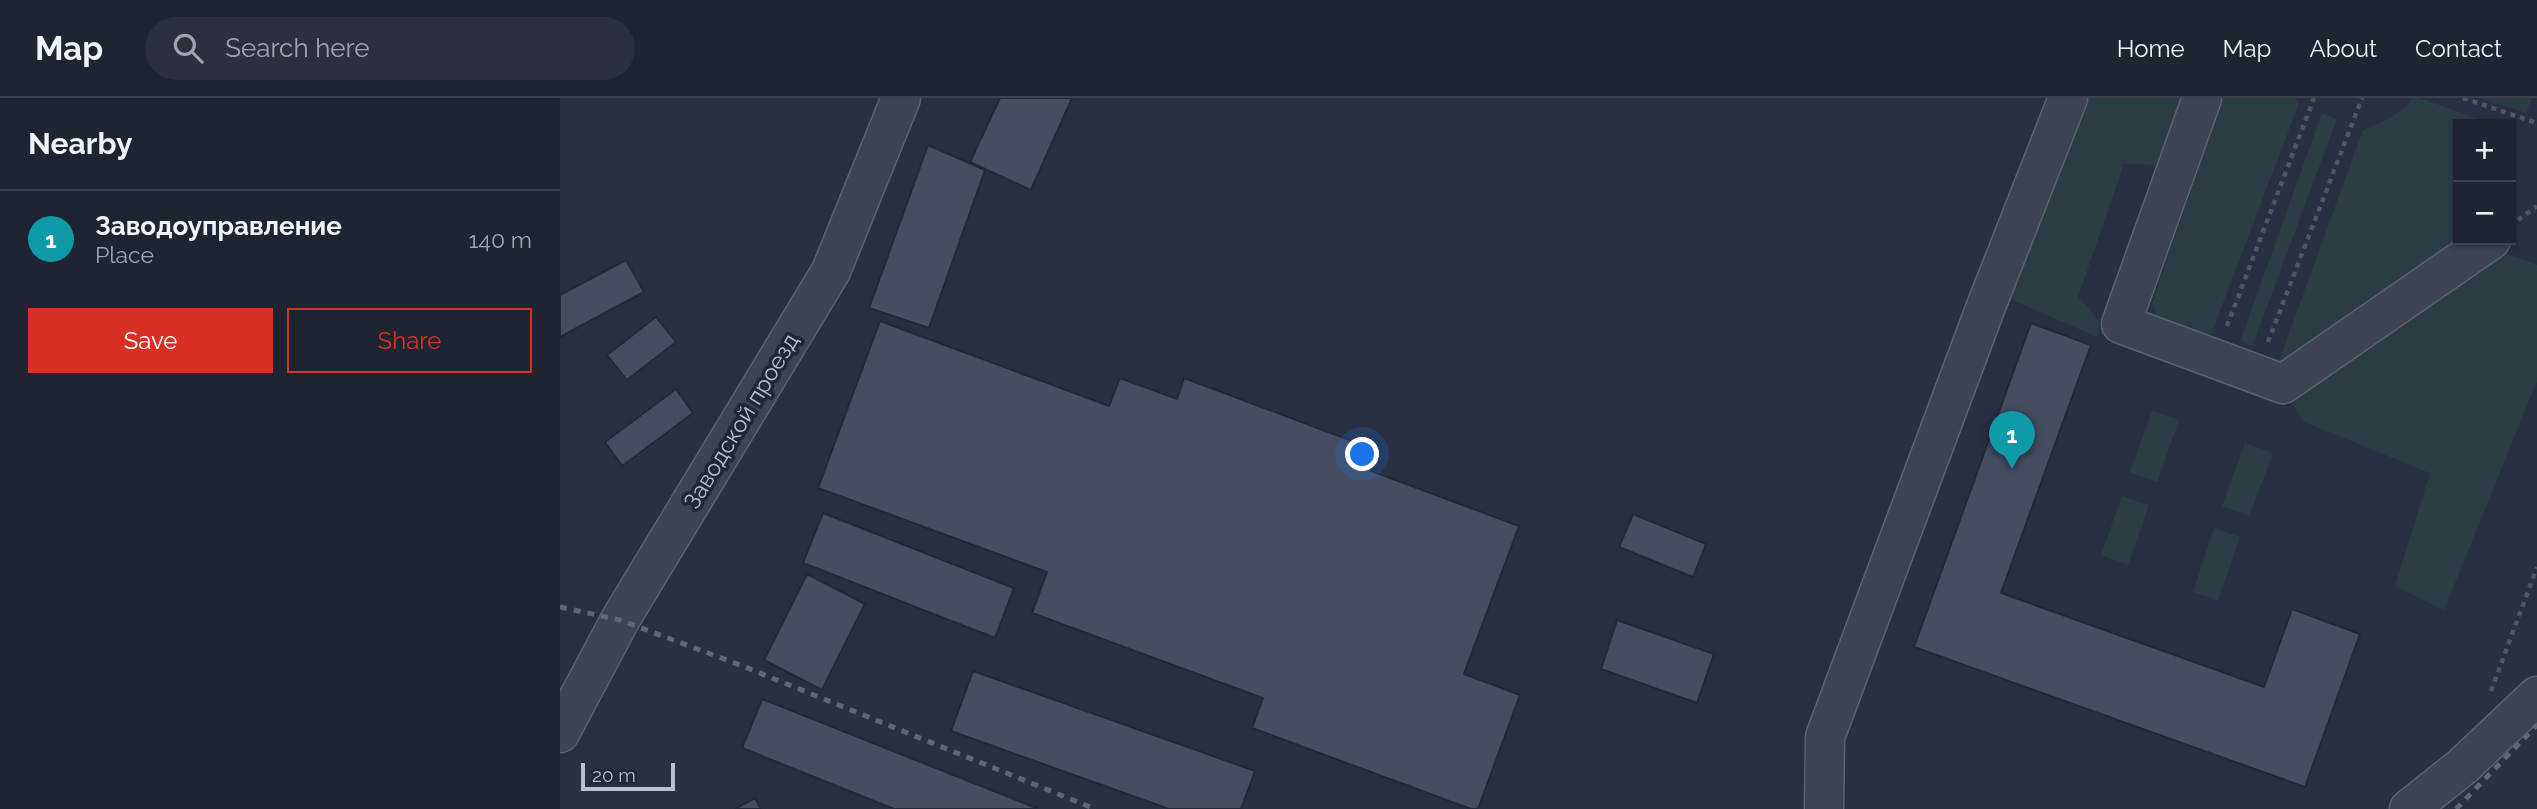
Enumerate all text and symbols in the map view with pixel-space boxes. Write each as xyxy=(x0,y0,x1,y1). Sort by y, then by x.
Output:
search box xyxy=(145,17,635,80)
text: Map xyxy=(35,29,103,68)
icon: search xyxy=(169,29,207,67)
text: Search here xyxy=(225,33,370,63)
text: Home xyxy=(2117,34,2185,63)
text: Map xyxy=(2223,34,2271,63)
text: About xyxy=(2309,34,2377,63)
text: Contact xyxy=(2415,34,2502,63)
map controls xyxy=(2453,119,2516,245)
button: + xyxy=(2453,119,2516,182)
text: Nearby xyxy=(28,126,132,161)
button: − xyxy=(2453,182,2516,245)
text: Заводоуправление xyxy=(95,211,342,241)
text: 1 xyxy=(45,226,57,253)
text: 140 m xyxy=(469,226,532,253)
text: Place xyxy=(95,241,154,268)
button: Save xyxy=(28,308,273,373)
button: Share xyxy=(287,308,532,373)
street label: Заводской проезд xyxy=(678,328,804,513)
pin: 1 xyxy=(1989,411,2035,469)
your location xyxy=(1345,437,1379,471)
scale bar xyxy=(581,760,676,792)
text: 20 m xyxy=(592,764,636,786)

